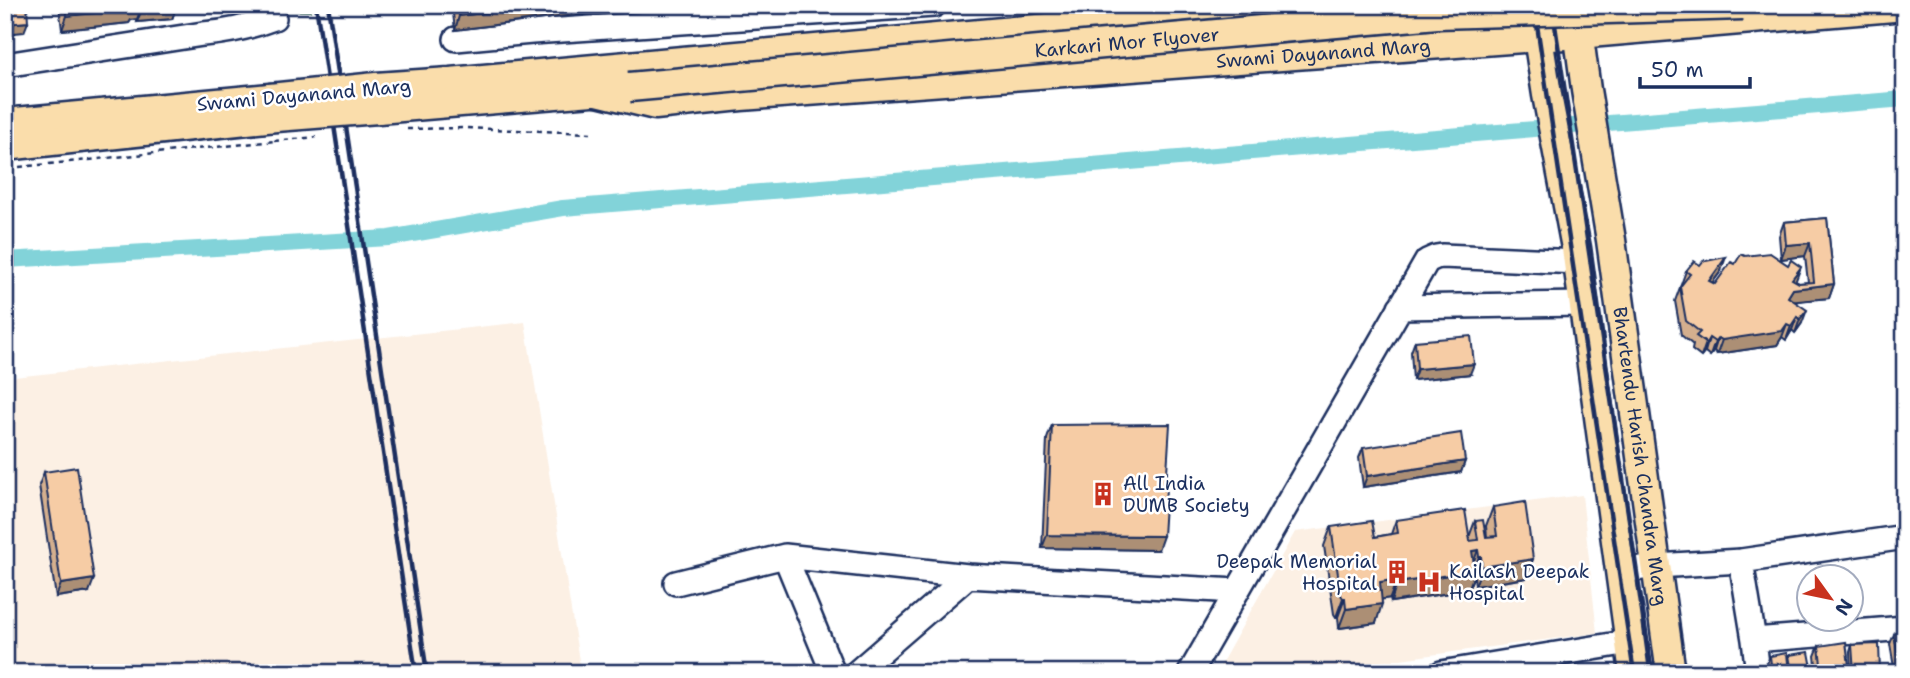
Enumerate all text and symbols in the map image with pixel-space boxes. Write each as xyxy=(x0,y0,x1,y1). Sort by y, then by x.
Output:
street label: Karkari Mor Flyover xyxy=(1033,21,1221,63)
street label: Swami Dayanand Marg xyxy=(1215,32,1432,73)
scale bar xyxy=(1640,46,1751,90)
text: 50 m xyxy=(1651,56,1704,84)
street label: Swami Dayanand Marg xyxy=(196,73,412,117)
street label: Bhartendu Harish Chandra Marg xyxy=(1608,305,1674,607)
place label: All India DUMB Society xyxy=(1123,471,1250,518)
building icon: All India DUMB Society xyxy=(1089,480,1117,508)
place label: Deepak Memorial Hospital xyxy=(1216,549,1377,596)
building icon: Deepak Memorial Hospital xyxy=(1383,558,1411,586)
place label: Kailash Deepak Hospital xyxy=(1449,559,1590,606)
north arrow xyxy=(1794,562,1864,632)
hospital icon: Kailash Deepak Hospital xyxy=(1415,568,1443,596)
text: N xyxy=(1829,594,1858,620)

